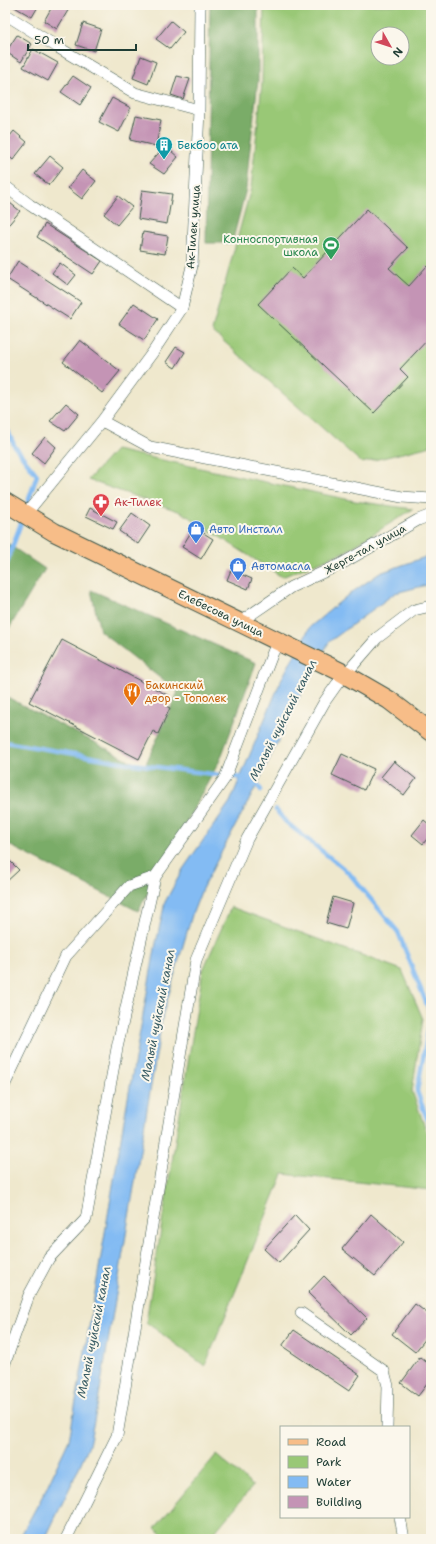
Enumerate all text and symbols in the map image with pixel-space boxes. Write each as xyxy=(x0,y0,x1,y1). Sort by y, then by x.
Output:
scale bar xyxy=(28,26,136,52)
north arrow xyxy=(370,26,410,66)
text: 50 m xyxy=(34,32,64,48)
text: N xyxy=(389,44,406,60)
building icon: Бекбоо ата xyxy=(154,135,174,160)
place label: Бекбоо ата xyxy=(177,138,238,153)
street label: Ак-Тилек улица xyxy=(183,184,204,270)
place label: Конноспортивная школа xyxy=(223,232,318,260)
sports icon: Конноспортивная школа xyxy=(321,235,341,260)
pharmacy icon: Ак-Тилек xyxy=(91,492,111,517)
place label: Ак-Тилек xyxy=(114,495,162,510)
shop icon: Авто Инсталл xyxy=(186,519,206,544)
street label: Жерге-тал улица xyxy=(322,521,409,578)
place label: Авто Инсталл xyxy=(209,522,283,537)
shop icon: Автомасла xyxy=(228,556,248,581)
place label: Автомасла xyxy=(251,559,311,574)
street label: Елебесова улица xyxy=(176,586,266,641)
water label: Малый чуйский канал xyxy=(245,656,321,783)
place label: Бакинский двор - Тополек xyxy=(145,678,227,706)
restaurant icon: Бакинский двор - Тополек xyxy=(122,681,142,706)
water label: Малый чуйский канал xyxy=(137,947,179,1082)
water label: Малый чуйский канал xyxy=(73,1264,115,1399)
legend xyxy=(280,1426,410,1518)
text: Road xyxy=(316,1434,347,1450)
text: Park xyxy=(316,1454,342,1470)
text: Water xyxy=(316,1474,352,1490)
text: Building xyxy=(316,1494,362,1510)

